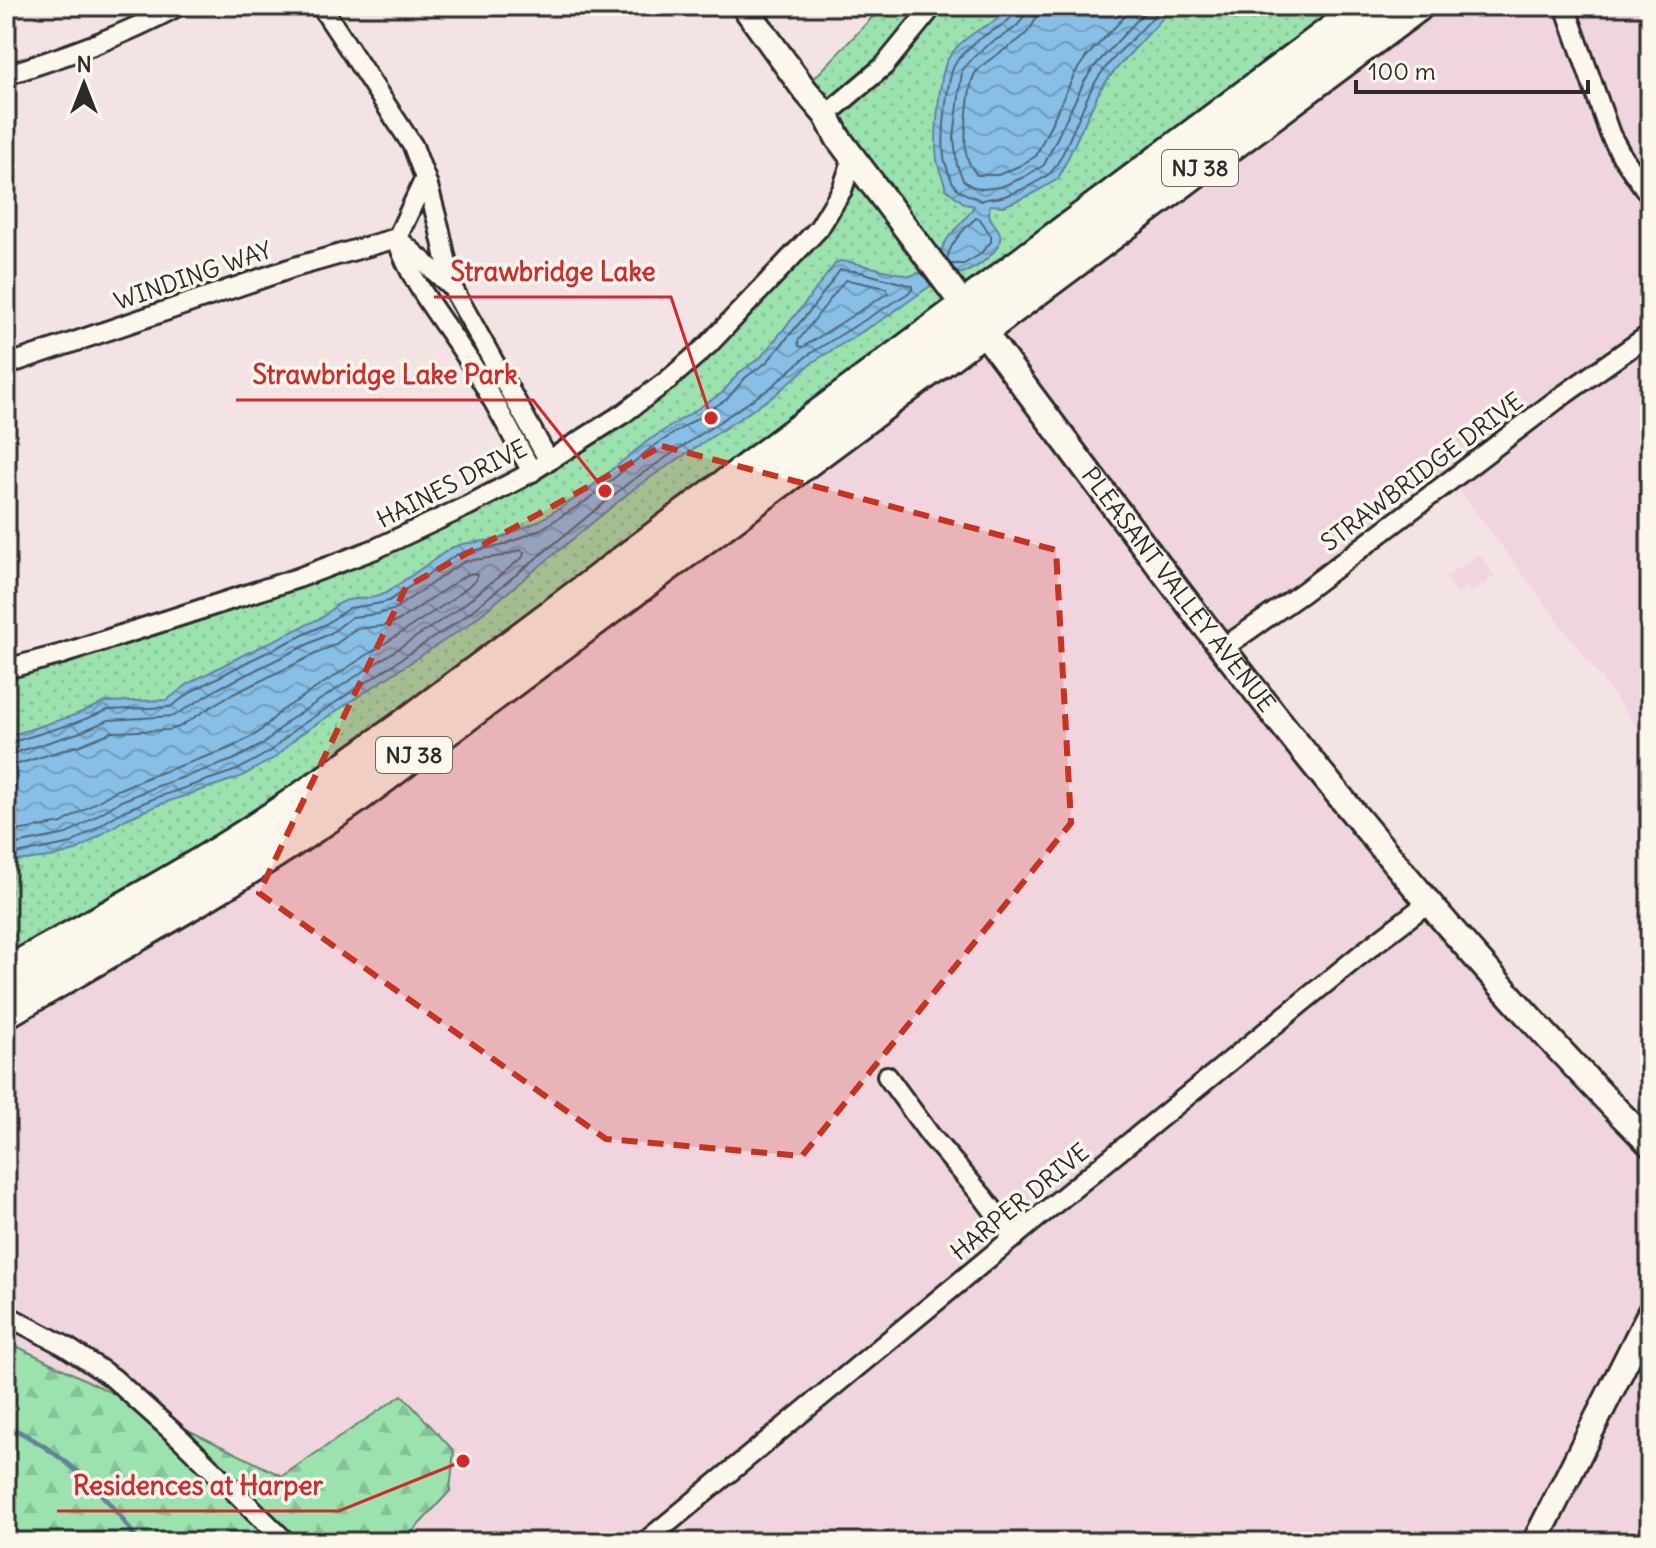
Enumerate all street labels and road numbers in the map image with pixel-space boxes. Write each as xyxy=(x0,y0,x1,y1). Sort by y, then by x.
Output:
road number: NJ 38 xyxy=(1162,150,1238,186)
street label: WINDING WAY xyxy=(110,234,275,316)
street label: STRAWBRIDGE DRIVE xyxy=(1314,385,1528,557)
street label: HAINES DRIVE xyxy=(371,432,532,534)
street label: PLEASANT VALLEY AVENUE xyxy=(1076,461,1282,718)
road number: NJ 38 xyxy=(376,737,452,773)
street label: HARPER DRIVE xyxy=(944,1136,1095,1266)

